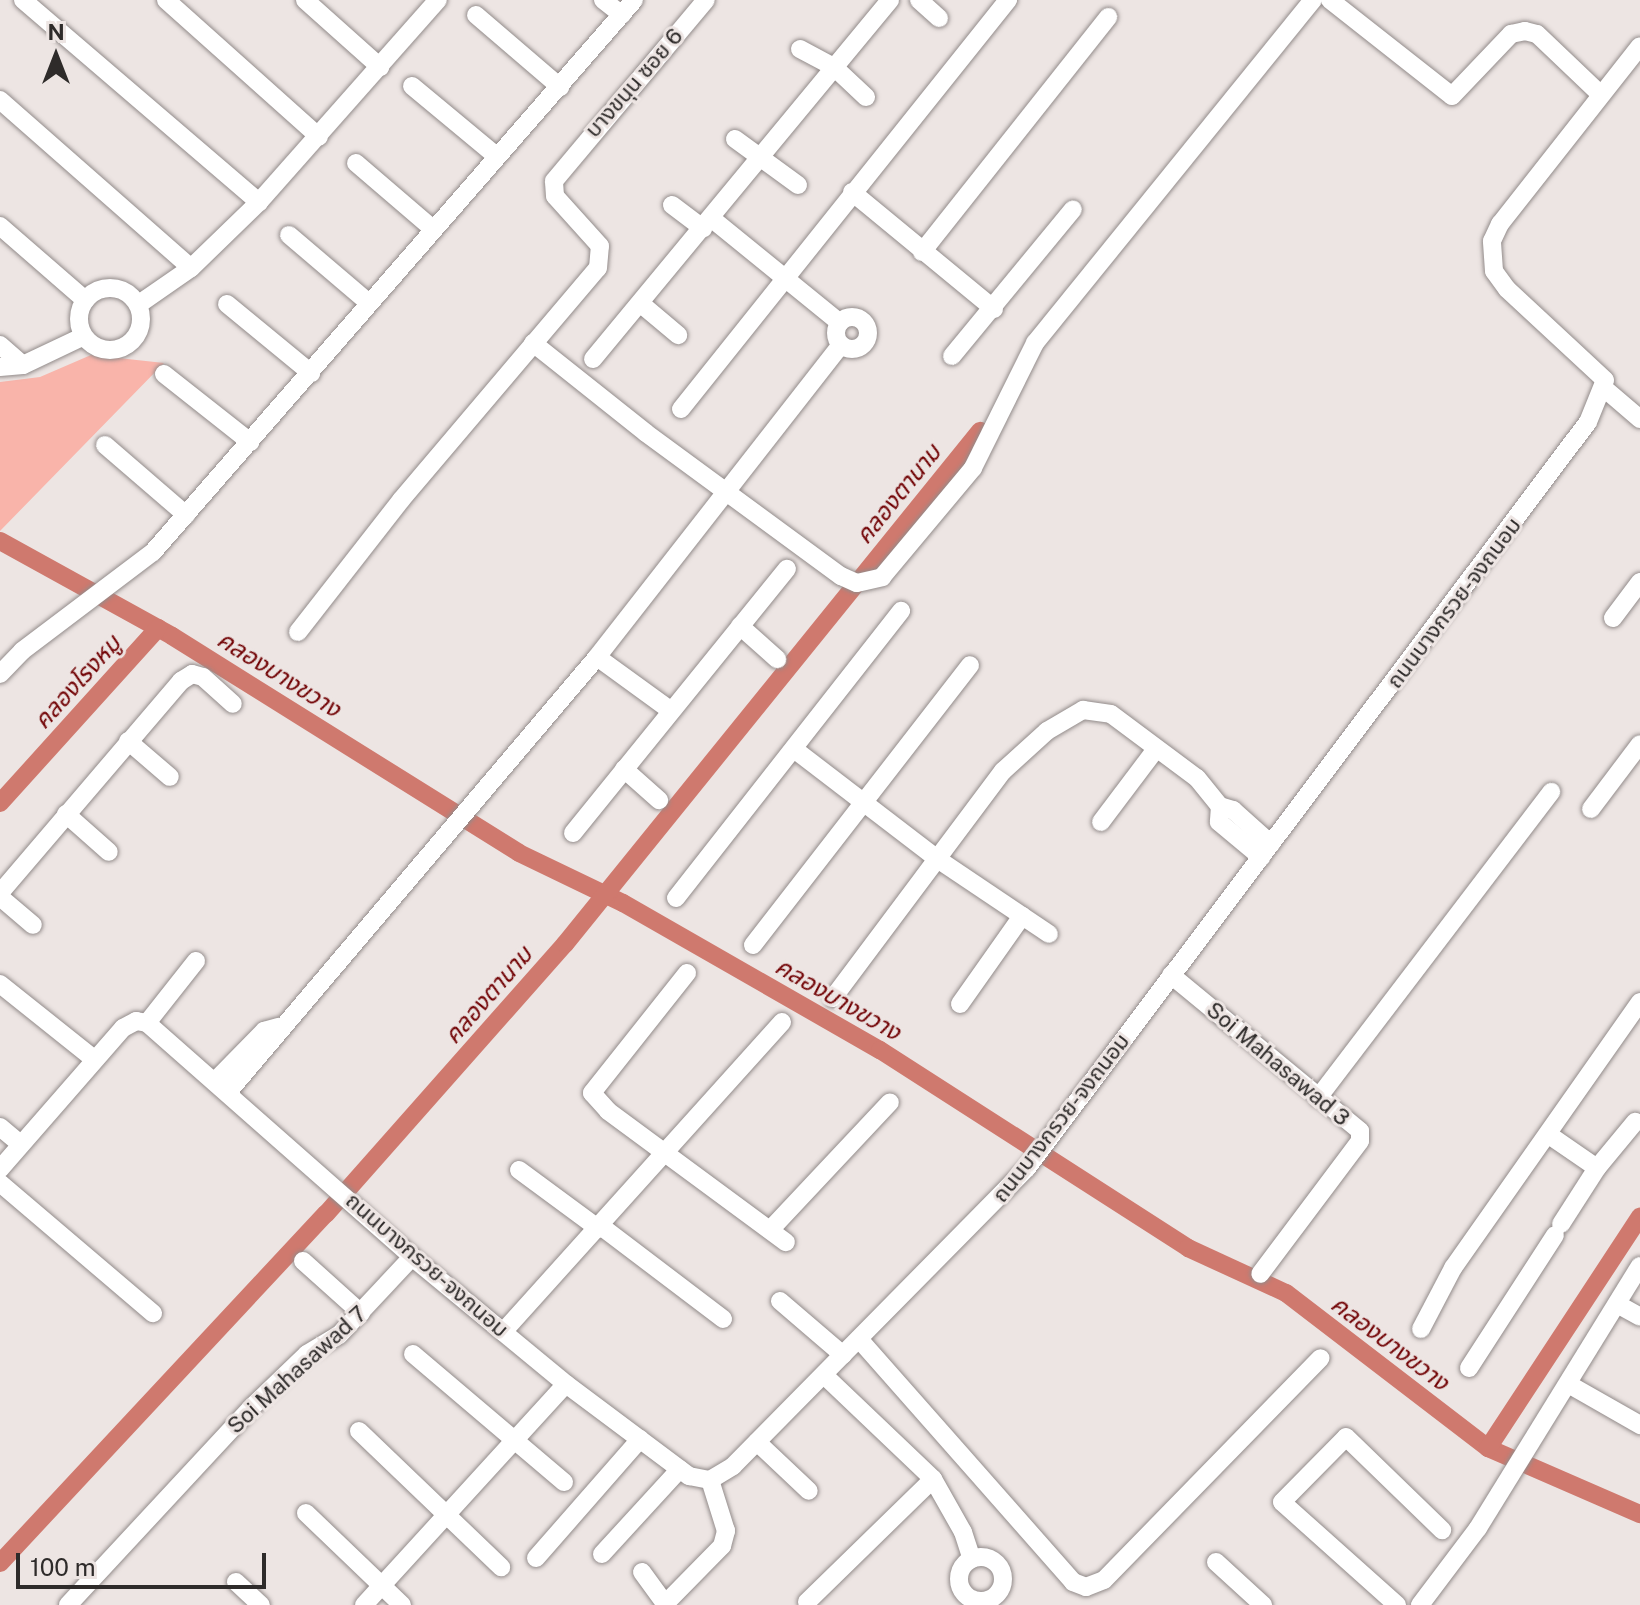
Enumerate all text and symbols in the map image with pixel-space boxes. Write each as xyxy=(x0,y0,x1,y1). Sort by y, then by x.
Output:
north arrow xyxy=(16,16,96,96)
text: N xyxy=(47,19,65,45)
street label: บางขนุน ซอย 6 xyxy=(580,23,688,143)
water label: คลองตานาม xyxy=(849,439,947,549)
street label: ถนนบางกรวย-จงถนอม xyxy=(1381,512,1527,694)
water label: คลองบางขวาง xyxy=(212,625,346,723)
water label: คลองโรงหมู xyxy=(28,629,126,735)
water label: คลองตานาม xyxy=(438,941,538,1049)
water label: คลองบางขวาง xyxy=(770,952,906,1046)
street label: Soi Mahasawad 3 xyxy=(1201,996,1355,1132)
street label: ถนนบางกรวย-จงถนอม xyxy=(987,1028,1135,1208)
street label: ถนนบางกรวย-จงถนอม xyxy=(340,1187,514,1343)
water label: คลองบางขวาง xyxy=(1326,1289,1454,1397)
street label: Soi Mahasawad 7 xyxy=(222,1301,372,1439)
scale bar xyxy=(20,1537,270,1587)
text: 100 m xyxy=(30,1553,96,1581)

